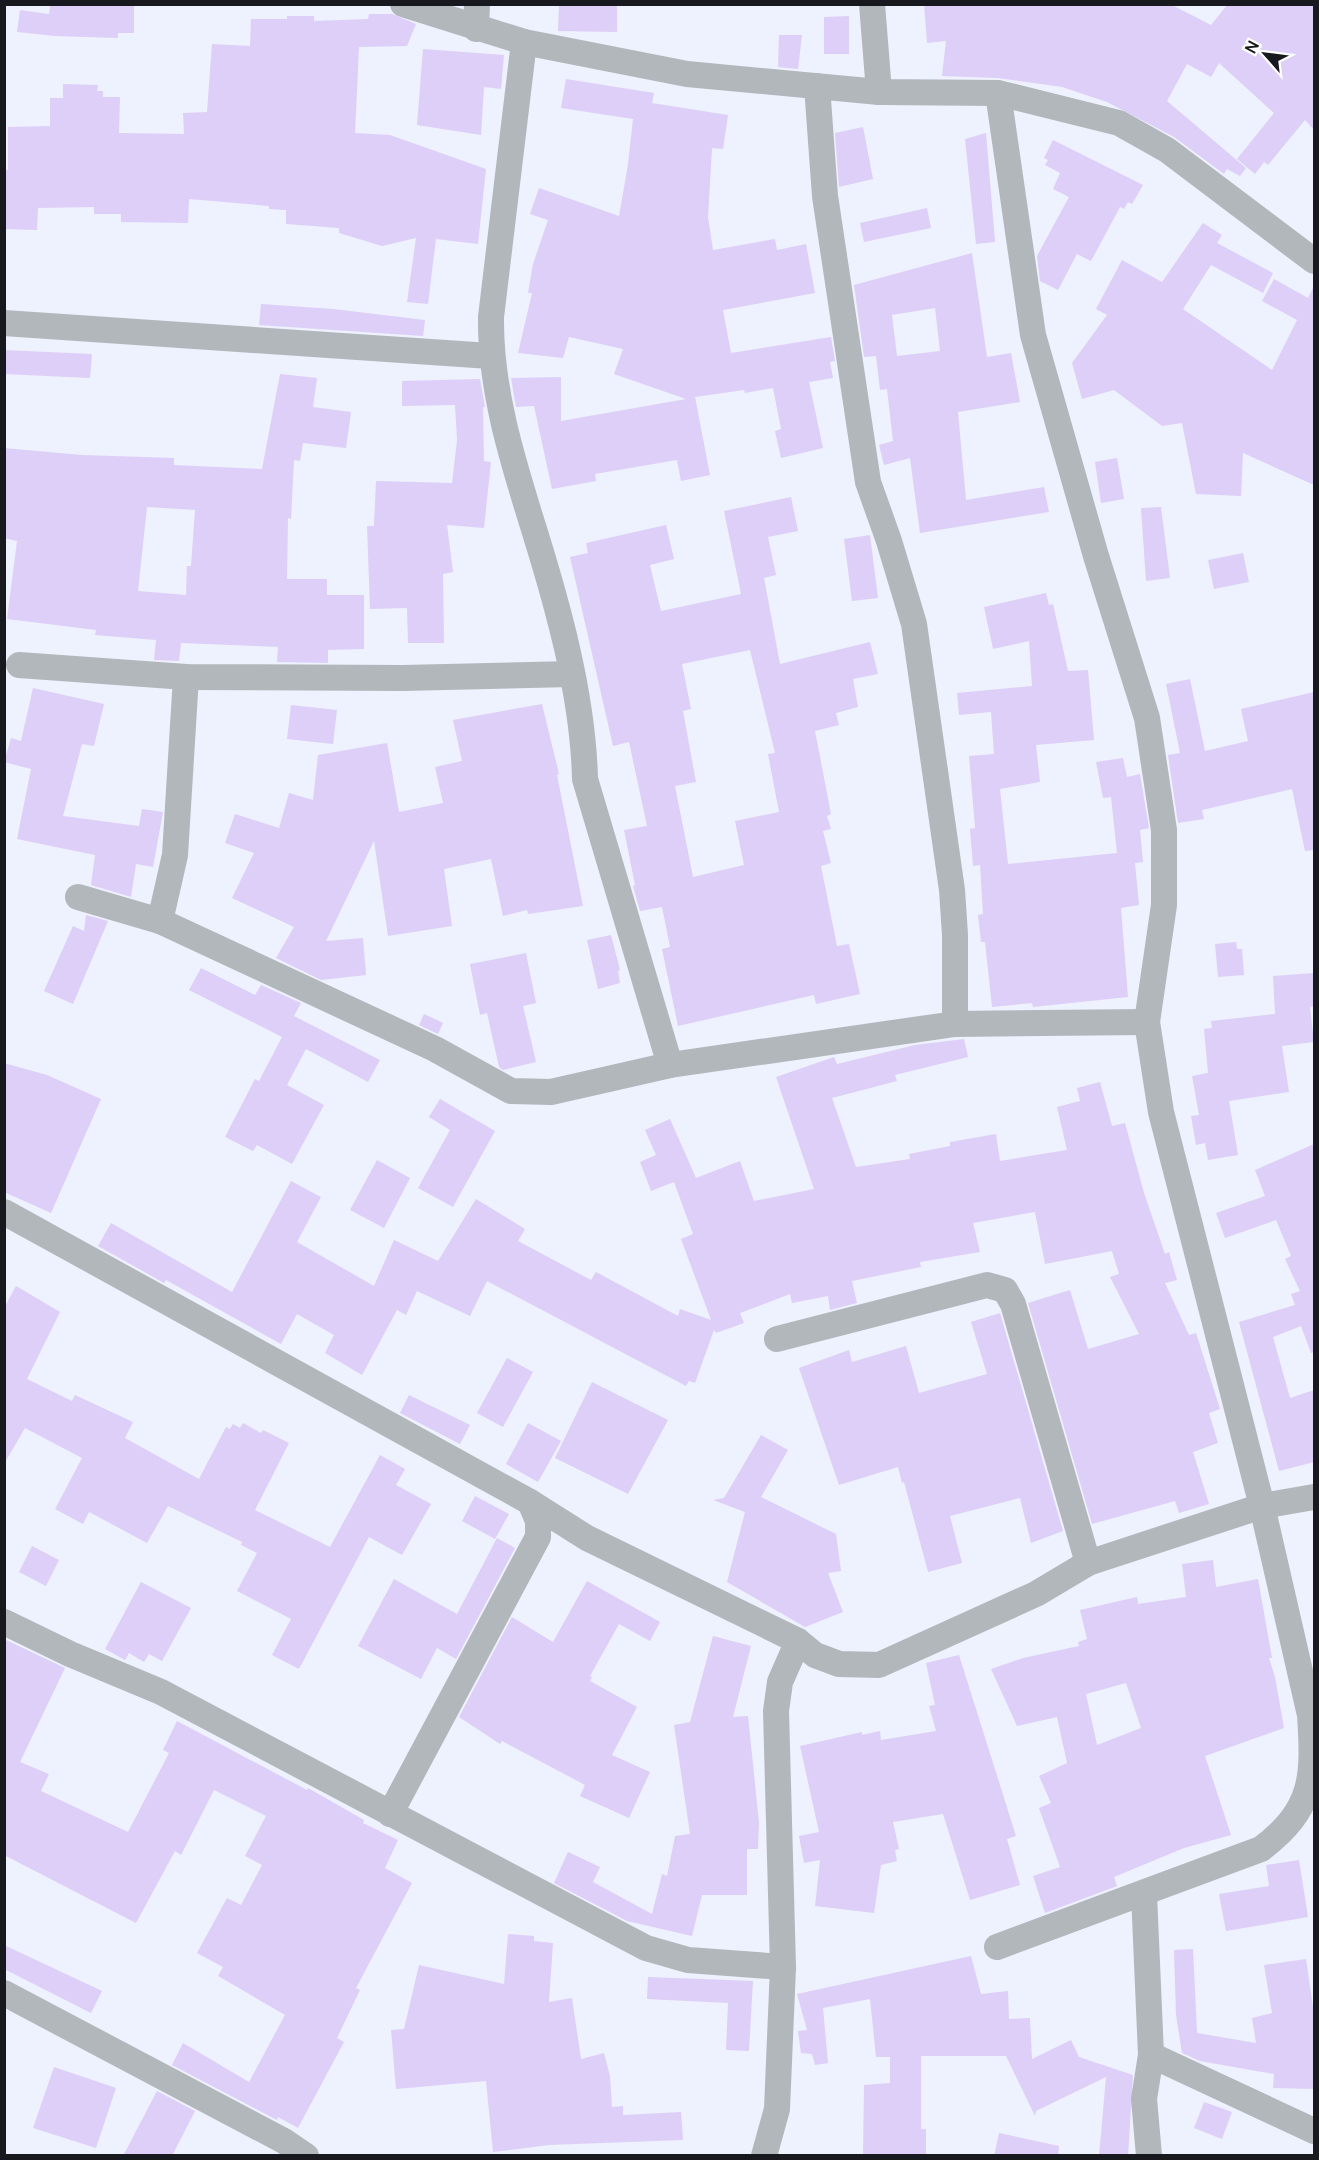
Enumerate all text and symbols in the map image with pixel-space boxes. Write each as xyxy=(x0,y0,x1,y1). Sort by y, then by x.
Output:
north arrow xyxy=(1235,24,1295,84)
text: N xyxy=(1239,37,1264,57)

